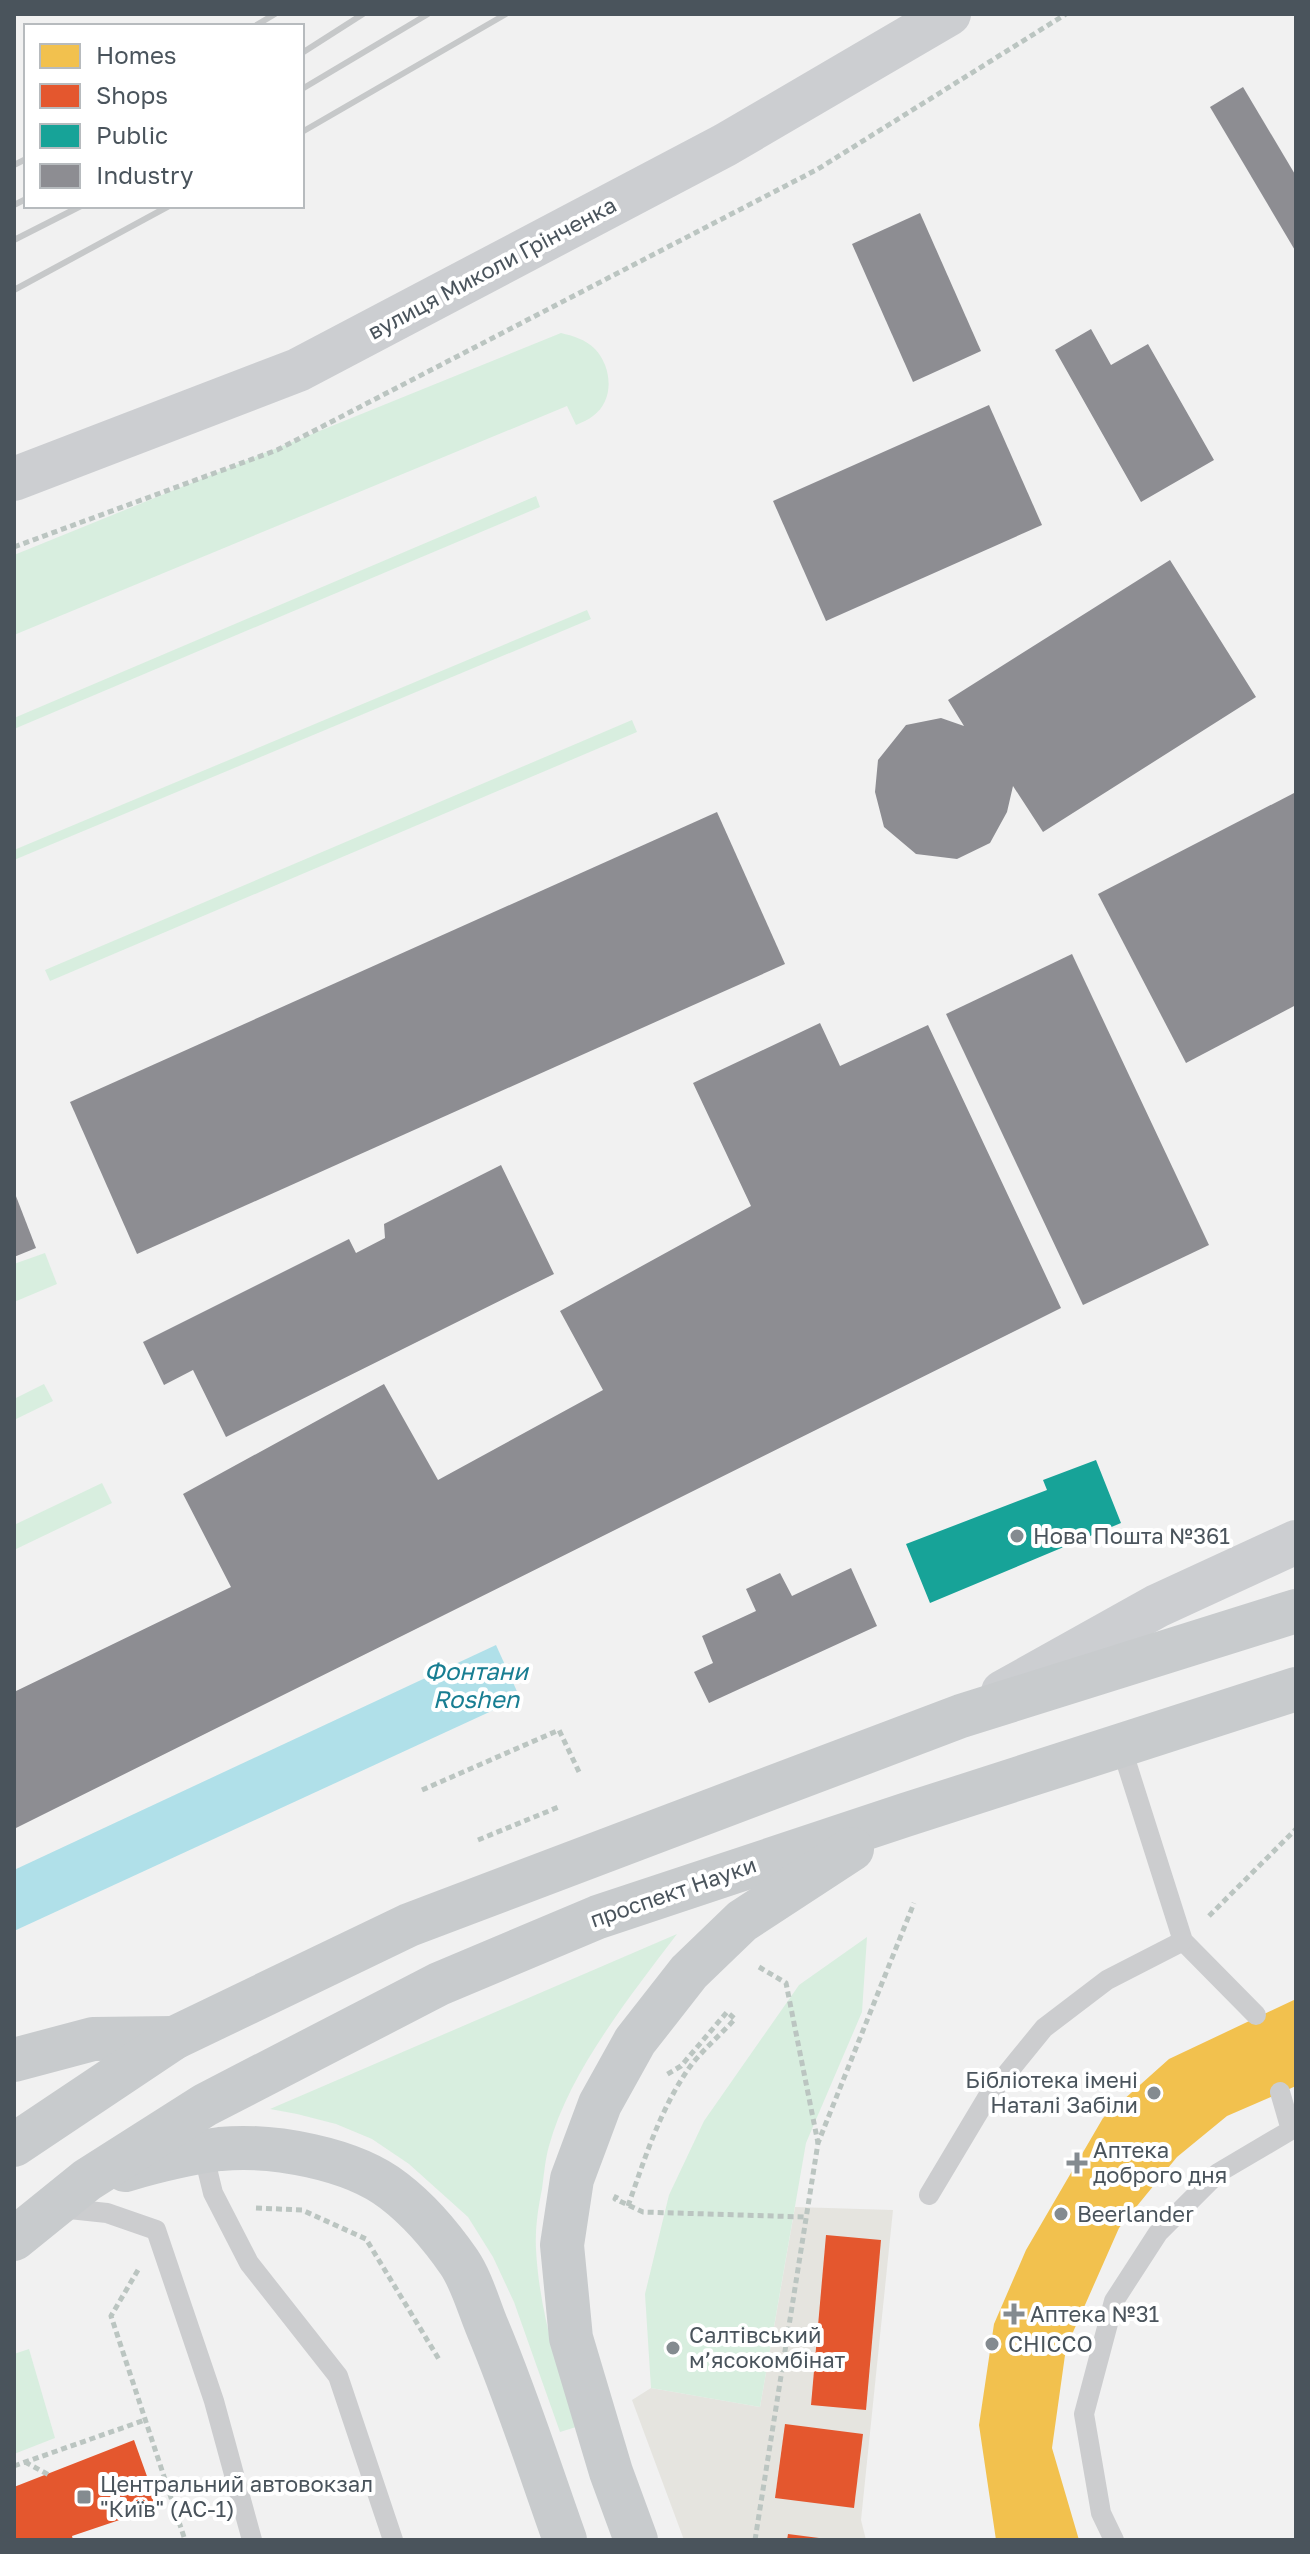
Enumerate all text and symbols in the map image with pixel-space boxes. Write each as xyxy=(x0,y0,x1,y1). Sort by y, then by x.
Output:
legend xyxy=(24,24,304,208)
text: Homes xyxy=(96,40,177,69)
text: Shops xyxy=(96,80,168,109)
text: Public xyxy=(96,120,168,149)
text: Industry xyxy=(96,160,193,189)
street label: вулиця Миколи Грінченка xyxy=(363,191,621,345)
place label: Нова Пошта №361 xyxy=(1033,1522,1230,1549)
marker: Нова Пошта №361 xyxy=(1008,1527,1026,1545)
water label: Фонтани Roshen xyxy=(424,1656,529,1713)
street label: проспект Науки xyxy=(586,1850,759,1933)
place label: Бібліотека імені Наталі Забіли xyxy=(965,2066,1138,2118)
marker: Бібліотека імені Наталі Забіли xyxy=(1145,2084,1163,2102)
place label: Аптека доброго дня xyxy=(1093,2136,1227,2188)
marker: Аптека доброго дня xyxy=(1068,2154,1086,2172)
place label: Beerlander xyxy=(1077,2200,1194,2227)
marker: Beerlander xyxy=(1052,2205,1070,2223)
place label: Аптека №31 xyxy=(1030,2300,1160,2327)
marker: Аптека №31 xyxy=(1005,2305,1023,2323)
place label: Салтівський мʼясокомбінат xyxy=(689,2321,845,2373)
place label: CHICCO xyxy=(1008,2330,1093,2357)
marker: CHICCO xyxy=(983,2335,1001,2353)
marker: Салтівський мʼясокомбінат xyxy=(664,2339,682,2357)
place label: Центральний автовокзал "Київ" (АС-1) xyxy=(100,2470,373,2522)
marker: Центральний автовокзал "Київ" (АС-1) xyxy=(75,2488,93,2506)

